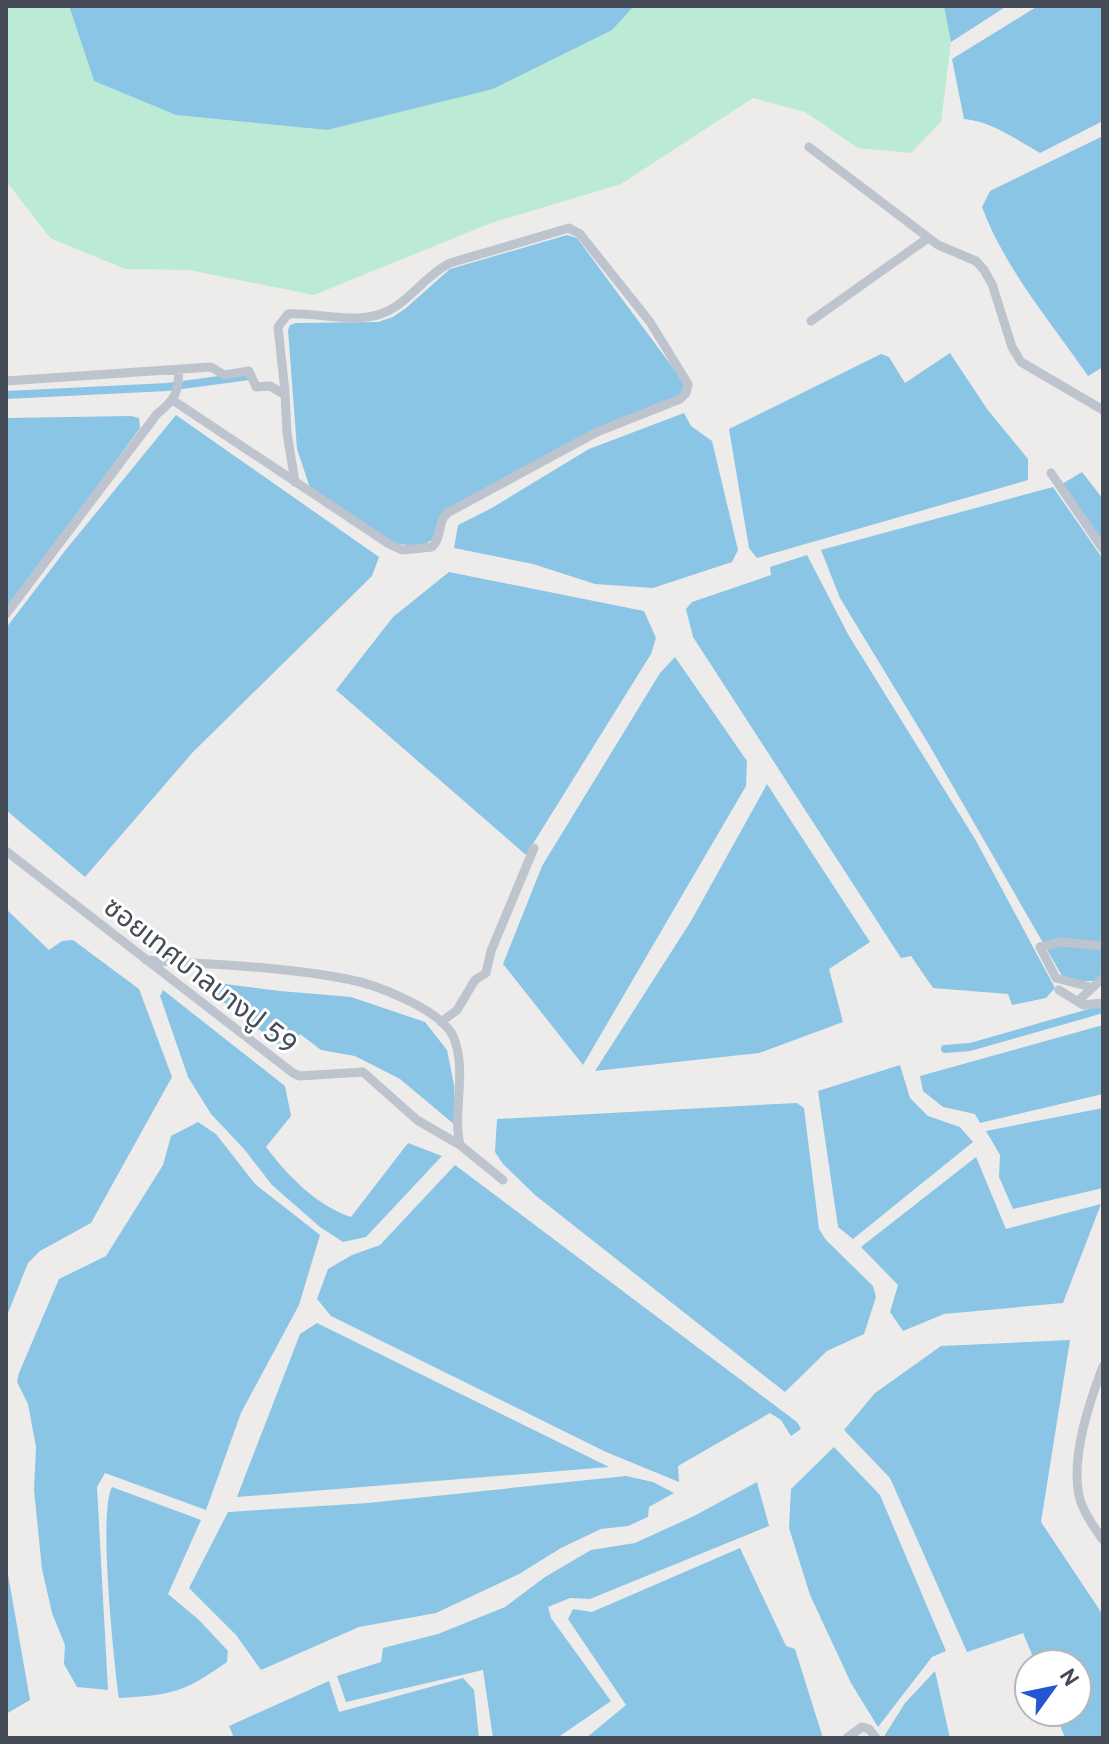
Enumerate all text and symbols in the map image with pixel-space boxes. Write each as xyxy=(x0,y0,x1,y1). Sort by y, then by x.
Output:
street label: ซอยเทศบาลบางปู 59 xyxy=(95,890,303,1064)
north arrow xyxy=(1013,1648,1093,1728)
text: N xyxy=(1052,1664,1083,1692)

